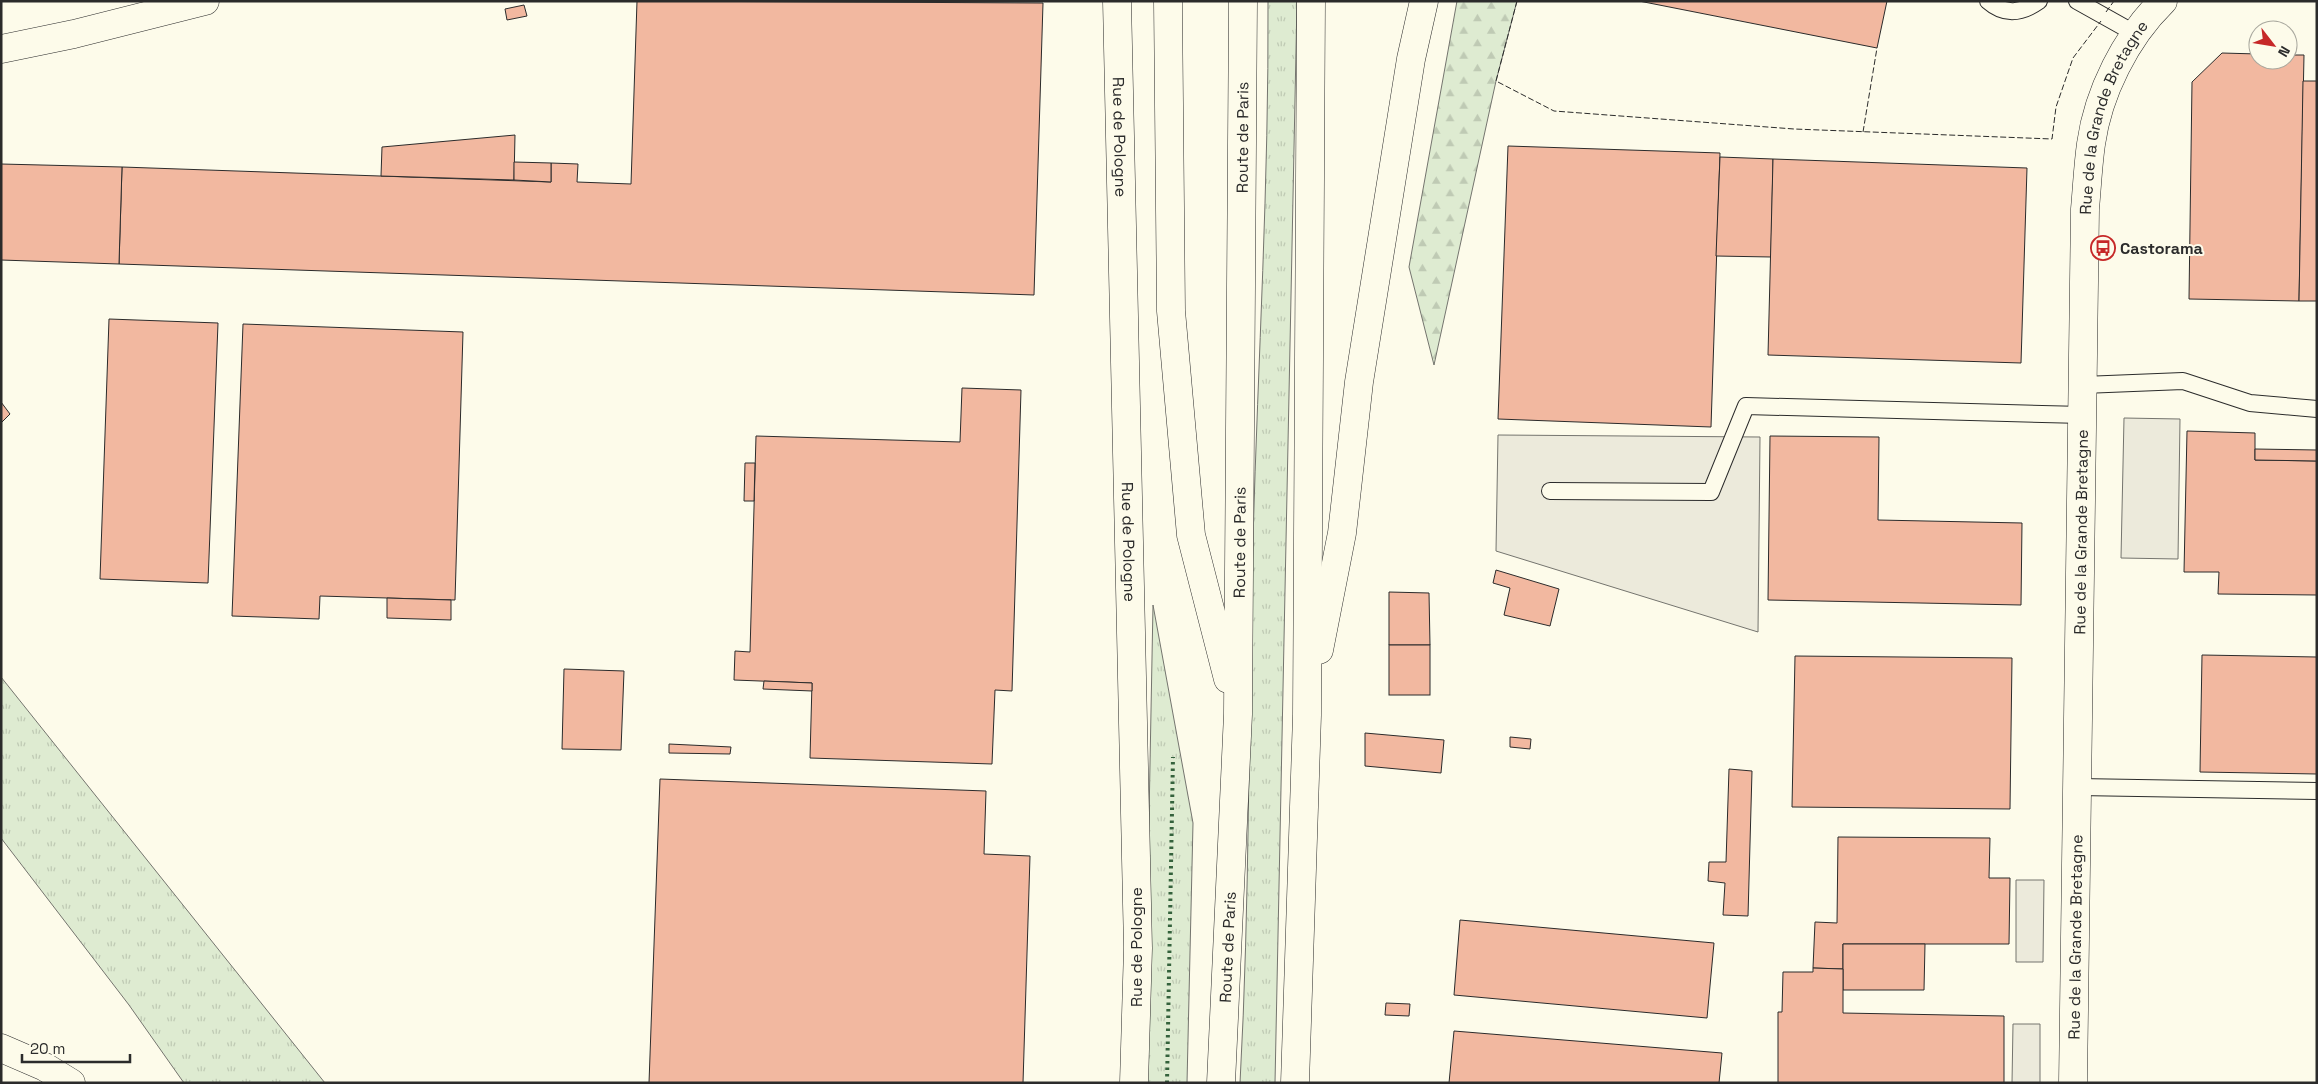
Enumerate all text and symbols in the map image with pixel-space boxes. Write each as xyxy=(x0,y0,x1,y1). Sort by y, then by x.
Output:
street label: Rue de la Grande Bretagne xyxy=(2074,16,2152,215)
north arrow xyxy=(2248,20,2298,70)
text: N xyxy=(2274,43,2294,60)
street label: Rue de Pologne xyxy=(1108,77,1132,197)
street label: Route de Paris xyxy=(1231,82,1253,193)
bus stop icon: Castorama xyxy=(2090,235,2116,261)
place label: Castorama xyxy=(2120,238,2203,259)
street label: Rue de la Grande Bretagne xyxy=(2069,429,2092,635)
street label: Rue de Pologne xyxy=(1117,482,1141,602)
street label: Route de Paris xyxy=(1228,487,1250,598)
street label: Rue de la Grande Bretagne xyxy=(2063,834,2087,1040)
street label: Rue de Pologne xyxy=(1126,887,1147,1007)
street label: Route de Paris xyxy=(1214,891,1240,1003)
scale bar xyxy=(22,1032,130,1064)
text: 20 m xyxy=(30,1039,65,1058)

